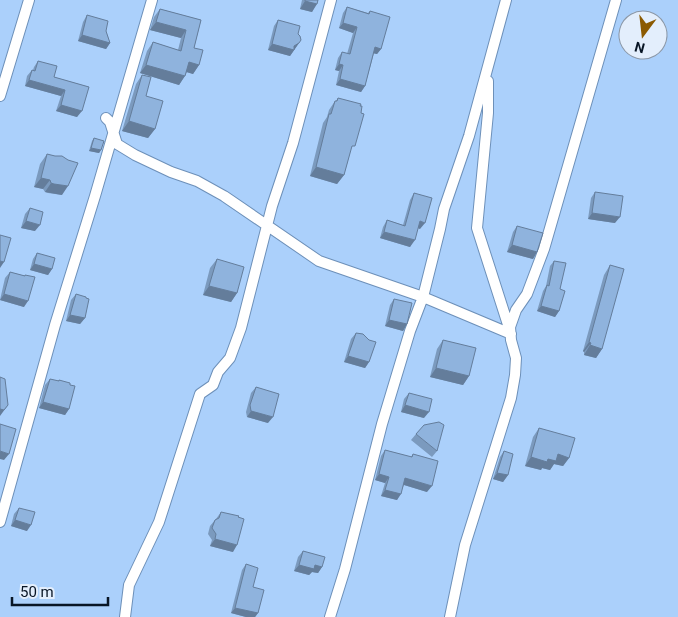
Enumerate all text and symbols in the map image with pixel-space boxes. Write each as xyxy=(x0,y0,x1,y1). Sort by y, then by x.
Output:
north arrow xyxy=(618,10,668,60)
text: N xyxy=(633,39,646,57)
scale bar xyxy=(12,574,109,606)
text: 50 m xyxy=(20,583,54,601)

